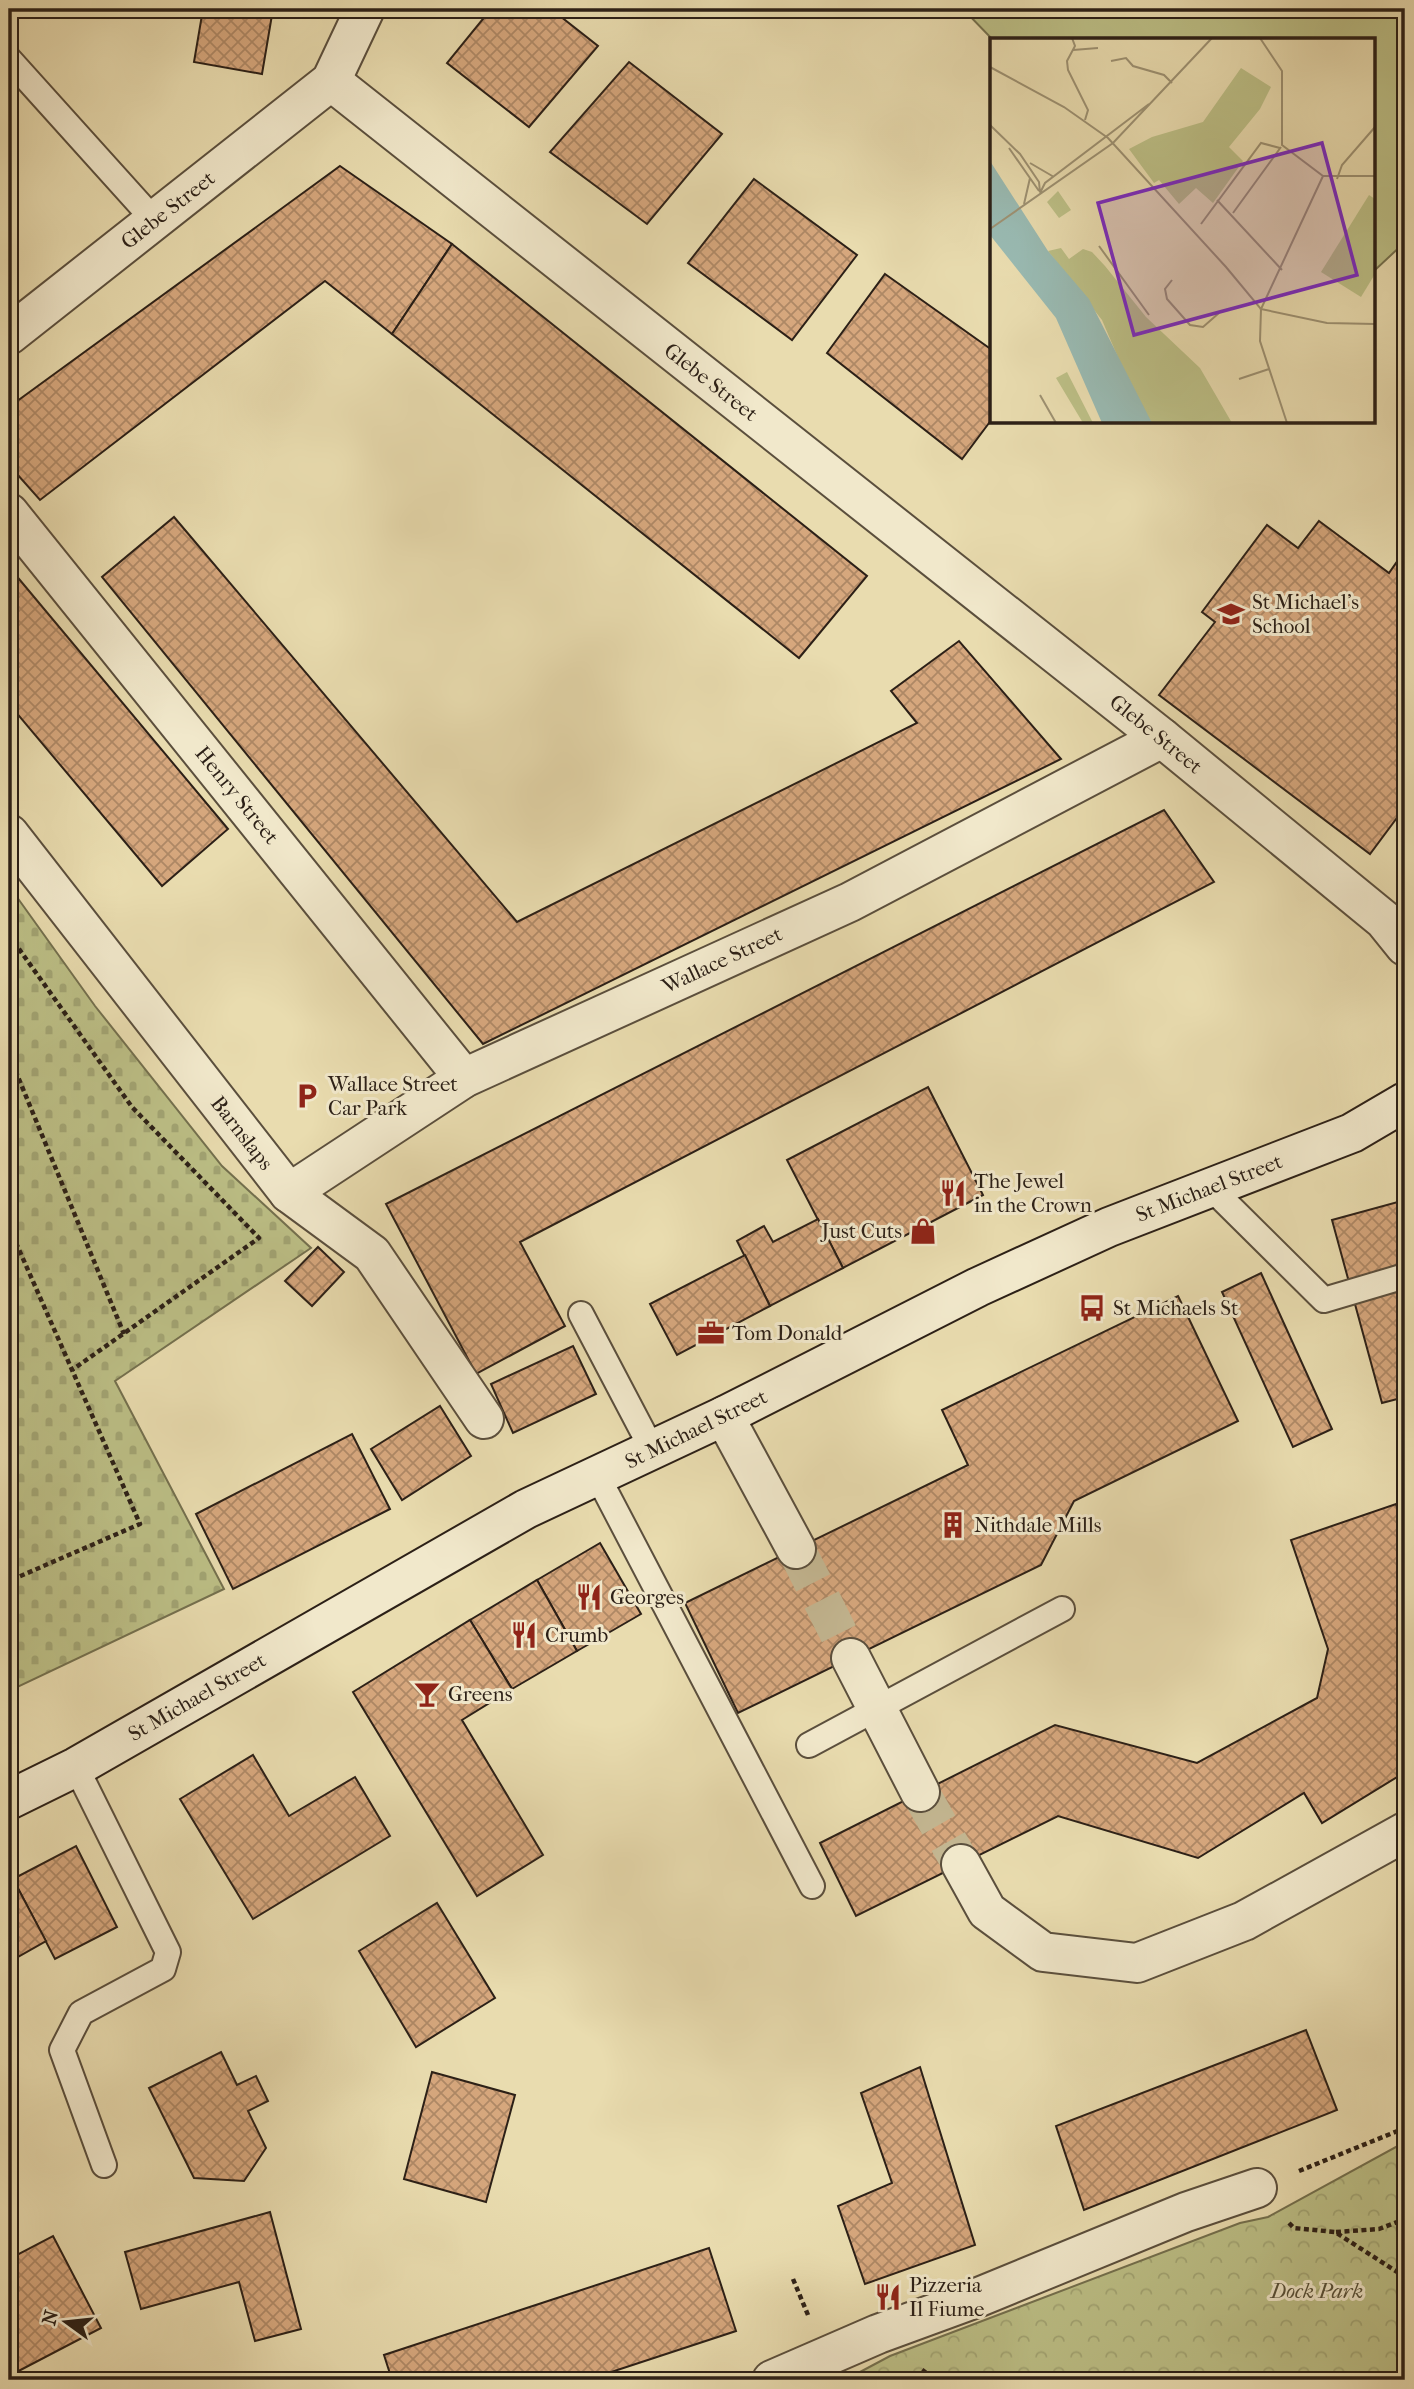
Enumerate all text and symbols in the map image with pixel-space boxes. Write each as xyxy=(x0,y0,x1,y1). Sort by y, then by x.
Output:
inset map xyxy=(990,38,1376,424)
street label: Glebe Street xyxy=(116,166,220,254)
street label: Glebe Street xyxy=(659,338,763,426)
place label: St Michael's School xyxy=(1252,590,1359,638)
school or university icon: St Michael's School xyxy=(1216,599,1246,629)
street label: Glebe Street xyxy=(1105,689,1208,779)
street label: Henry Street xyxy=(190,741,284,849)
street label: Wallace Street xyxy=(657,921,786,999)
place label: Wallace Street Car Park xyxy=(327,1072,458,1120)
parking icon: Wallace Street Car Park xyxy=(292,1081,322,1111)
street label: Barnslaps xyxy=(206,1091,278,1175)
street label: St Michael Street xyxy=(1132,1149,1286,1227)
place label: The Jewel in the Crown xyxy=(974,1169,1092,1217)
restaurant icon: The Jewel in the Crown xyxy=(938,1178,968,1208)
shop icon: Just Cuts xyxy=(908,1216,938,1246)
place label: Just Cuts xyxy=(820,1219,902,1243)
bus stop icon: St Michaels St xyxy=(1077,1293,1107,1323)
place label: St Michaels St xyxy=(1113,1296,1239,1320)
office icon: Tom Donald xyxy=(696,1318,726,1348)
place label: Tom Donald xyxy=(732,1321,843,1345)
street label: St Michael Street xyxy=(621,1384,771,1474)
building icon: Nithdale Mills xyxy=(938,1510,968,1540)
place label: Nithdale Mills xyxy=(974,1513,1102,1537)
restaurant icon: Georges xyxy=(574,1582,604,1612)
place label: Georges xyxy=(610,1585,684,1609)
restaurant icon: Crumb xyxy=(509,1620,539,1650)
place label: Crumb xyxy=(545,1623,608,1647)
street label: St Michael Street xyxy=(124,1648,270,1746)
bar icon: Greens xyxy=(412,1679,442,1709)
place label: Greens xyxy=(448,1682,513,1706)
place label: Pizzeria Il Fiume xyxy=(909,2273,984,2321)
park label: Dock Park xyxy=(1269,2279,1363,2303)
restaurant icon: Pizzeria Il Fiume xyxy=(873,2282,903,2312)
north arrow xyxy=(32,2288,102,2358)
text: N xyxy=(38,2307,63,2328)

